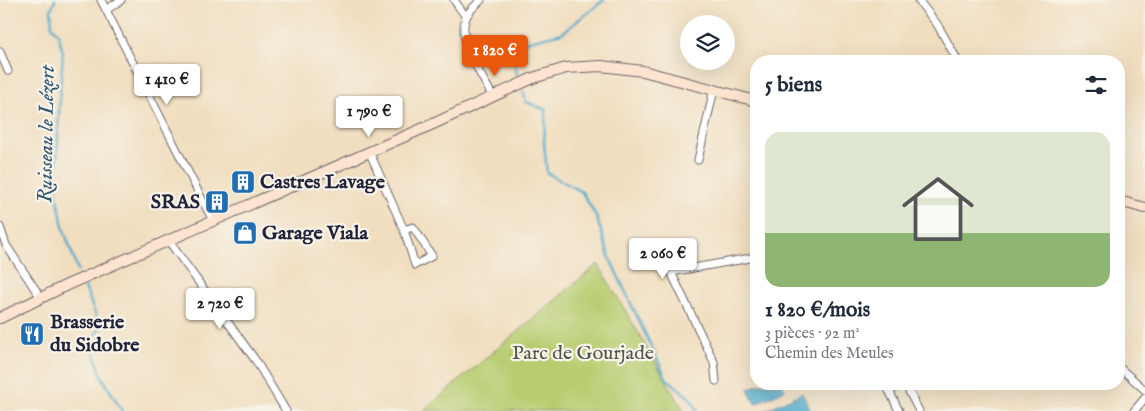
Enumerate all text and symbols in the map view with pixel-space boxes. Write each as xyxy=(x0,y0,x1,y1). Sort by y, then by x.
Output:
map controls xyxy=(680,15,735,70)
button: layers xyxy=(680,15,735,70)
pin: 1 820 € xyxy=(449,34,541,77)
text: 1 820 € xyxy=(473,41,517,61)
water label: Ruisseau le Lézert xyxy=(32,64,62,203)
pin: 1 410 € xyxy=(121,64,213,106)
text: 1 410 € xyxy=(145,70,189,90)
icon: filters xyxy=(1082,71,1110,99)
text: 5 biens xyxy=(765,72,822,99)
pin: 1 790 € xyxy=(323,96,415,138)
text: 1 790 € xyxy=(347,102,391,122)
icon: home xyxy=(893,164,983,254)
building icon: Castres Lavage xyxy=(230,169,256,195)
place label: Castres Lavage xyxy=(260,170,386,195)
building icon: SRAS xyxy=(204,189,230,215)
place label: SRAS xyxy=(151,190,200,215)
shop icon: Garage Viala xyxy=(232,220,258,246)
place label: Garage Viala xyxy=(262,221,368,246)
pin: 2 060 € xyxy=(617,238,709,280)
text: 2 060 € xyxy=(640,244,686,264)
pin: 2 720 € xyxy=(174,288,266,330)
text: 2 720 € xyxy=(197,294,243,314)
text: 1 820 €/mois xyxy=(765,297,870,324)
place label: Brasserie du Sidobre xyxy=(50,310,140,358)
restaurant icon: Brasserie du Sidobre xyxy=(19,321,45,347)
text: 3 pièces · 92 m² xyxy=(765,324,860,344)
park label: Parc de Gourjade xyxy=(512,341,654,366)
text: Chemin des Meules xyxy=(765,344,894,364)

